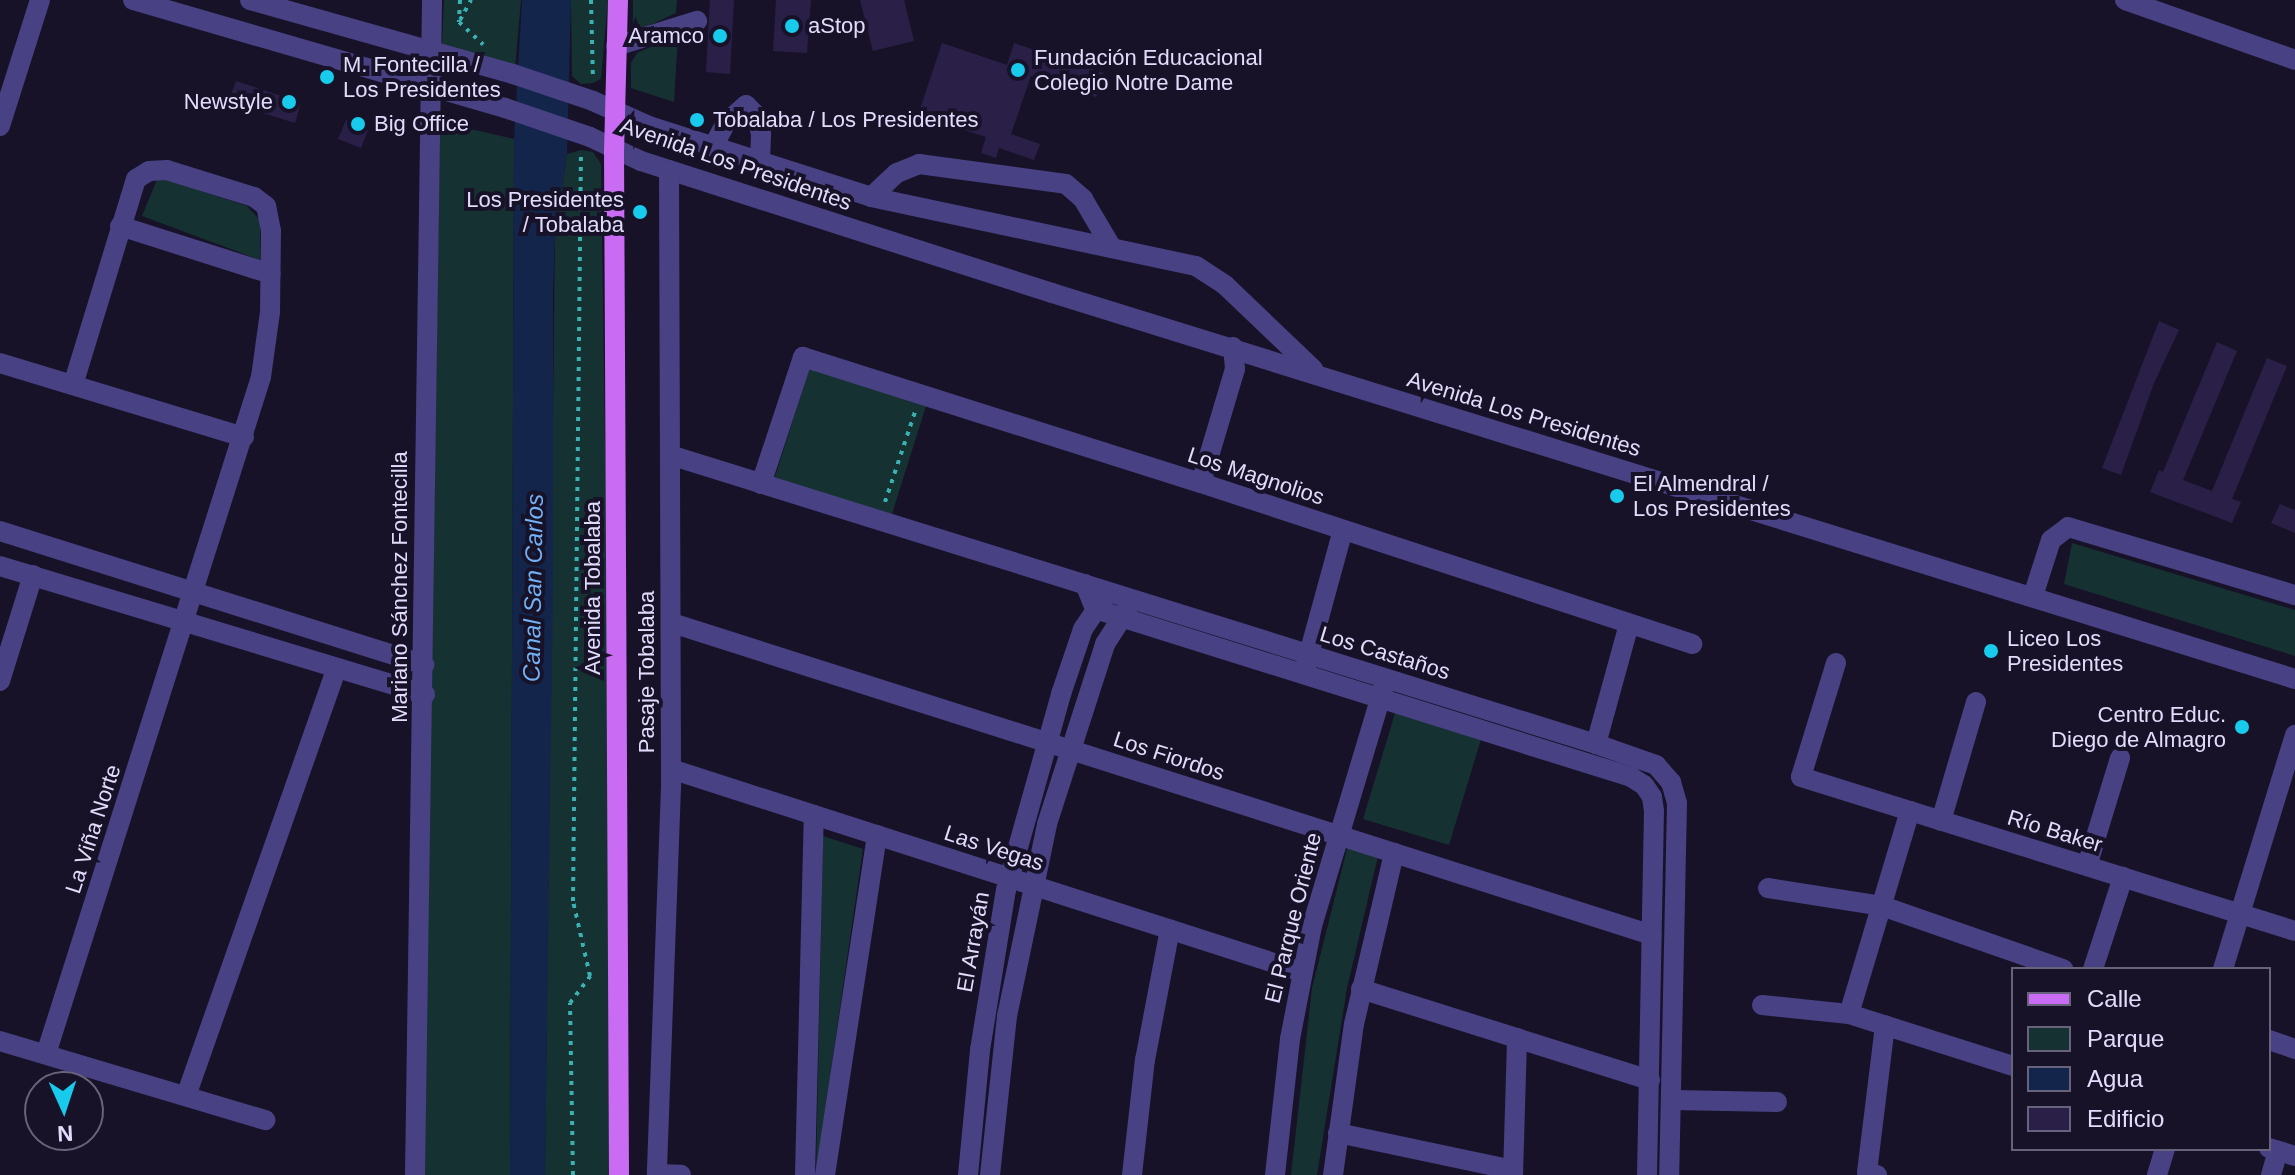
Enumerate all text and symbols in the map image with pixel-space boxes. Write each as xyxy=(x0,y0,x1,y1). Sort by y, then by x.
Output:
place label: aStop xyxy=(808,13,865,39)
marker: aStop xyxy=(783,17,801,35)
place label: Aramco xyxy=(628,23,704,49)
marker: Aramco xyxy=(711,27,729,45)
place label: Fundación Educacional Colegio Notre Dame xyxy=(1034,44,1263,96)
place label: M. Fontecilla / Los Presidentes xyxy=(343,51,501,102)
marker: Fundación Educacional Colegio Notre Dame xyxy=(1009,61,1027,79)
marker: M. Fontecilla / Los Presidentes xyxy=(318,68,336,86)
place label: Newstyle xyxy=(184,89,273,115)
marker: Newstyle xyxy=(280,93,298,111)
place label: Tobalaba / Los Presidentes xyxy=(713,107,978,133)
place label: Big Office xyxy=(374,111,469,137)
marker: Tobalaba / Los Presidentes xyxy=(688,111,706,129)
street label: Avenida Los Presidentes xyxy=(617,112,855,216)
marker: Big Office xyxy=(349,115,367,133)
place label: Los Presidentes / Tobalaba xyxy=(466,186,624,238)
marker: Los Presidentes / Tobalaba xyxy=(631,203,649,221)
street label: Avenida Los Presidentes xyxy=(1404,366,1644,462)
street label: Los Magnolios xyxy=(1184,442,1328,510)
street label: Mariano Sánchez Fontecilla xyxy=(387,451,413,723)
place label: El Almendral / Los Presidentes xyxy=(1633,470,1791,522)
marker: El Almendral / Los Presidentes xyxy=(1608,487,1626,505)
water label: Canal San Carlos xyxy=(517,494,549,682)
street label: Avenida Tobalaba xyxy=(580,501,606,675)
street label: Pasaje Tobalaba xyxy=(634,591,660,753)
street label: Los Castaños xyxy=(1317,621,1453,685)
place label: Liceo Los Presidentes xyxy=(2007,625,2123,676)
marker: Liceo Los Presidentes xyxy=(1982,642,2000,660)
place label: Centro Educ. Diego de Almagro xyxy=(2050,701,2226,752)
marker: Centro Educ. Diego de Almagro xyxy=(2233,718,2251,736)
street label: Los Fiordos xyxy=(1110,726,1228,786)
street label: La Viña Norte xyxy=(60,761,126,897)
street label: Río Baker xyxy=(2004,804,2106,858)
street label: Las Vegas xyxy=(941,820,1047,876)
street label: El Parque Oriente xyxy=(1259,830,1327,1006)
street label: El Arrayán xyxy=(951,889,995,995)
legend xyxy=(2011,967,2271,1151)
text: Calle xyxy=(2087,985,2142,1012)
text: Parque xyxy=(2087,1025,2164,1052)
text: Agua xyxy=(2087,1065,2143,1092)
north arrow xyxy=(24,1071,104,1151)
text: Edificio xyxy=(2087,1105,2164,1132)
text: N xyxy=(57,1121,74,1146)

